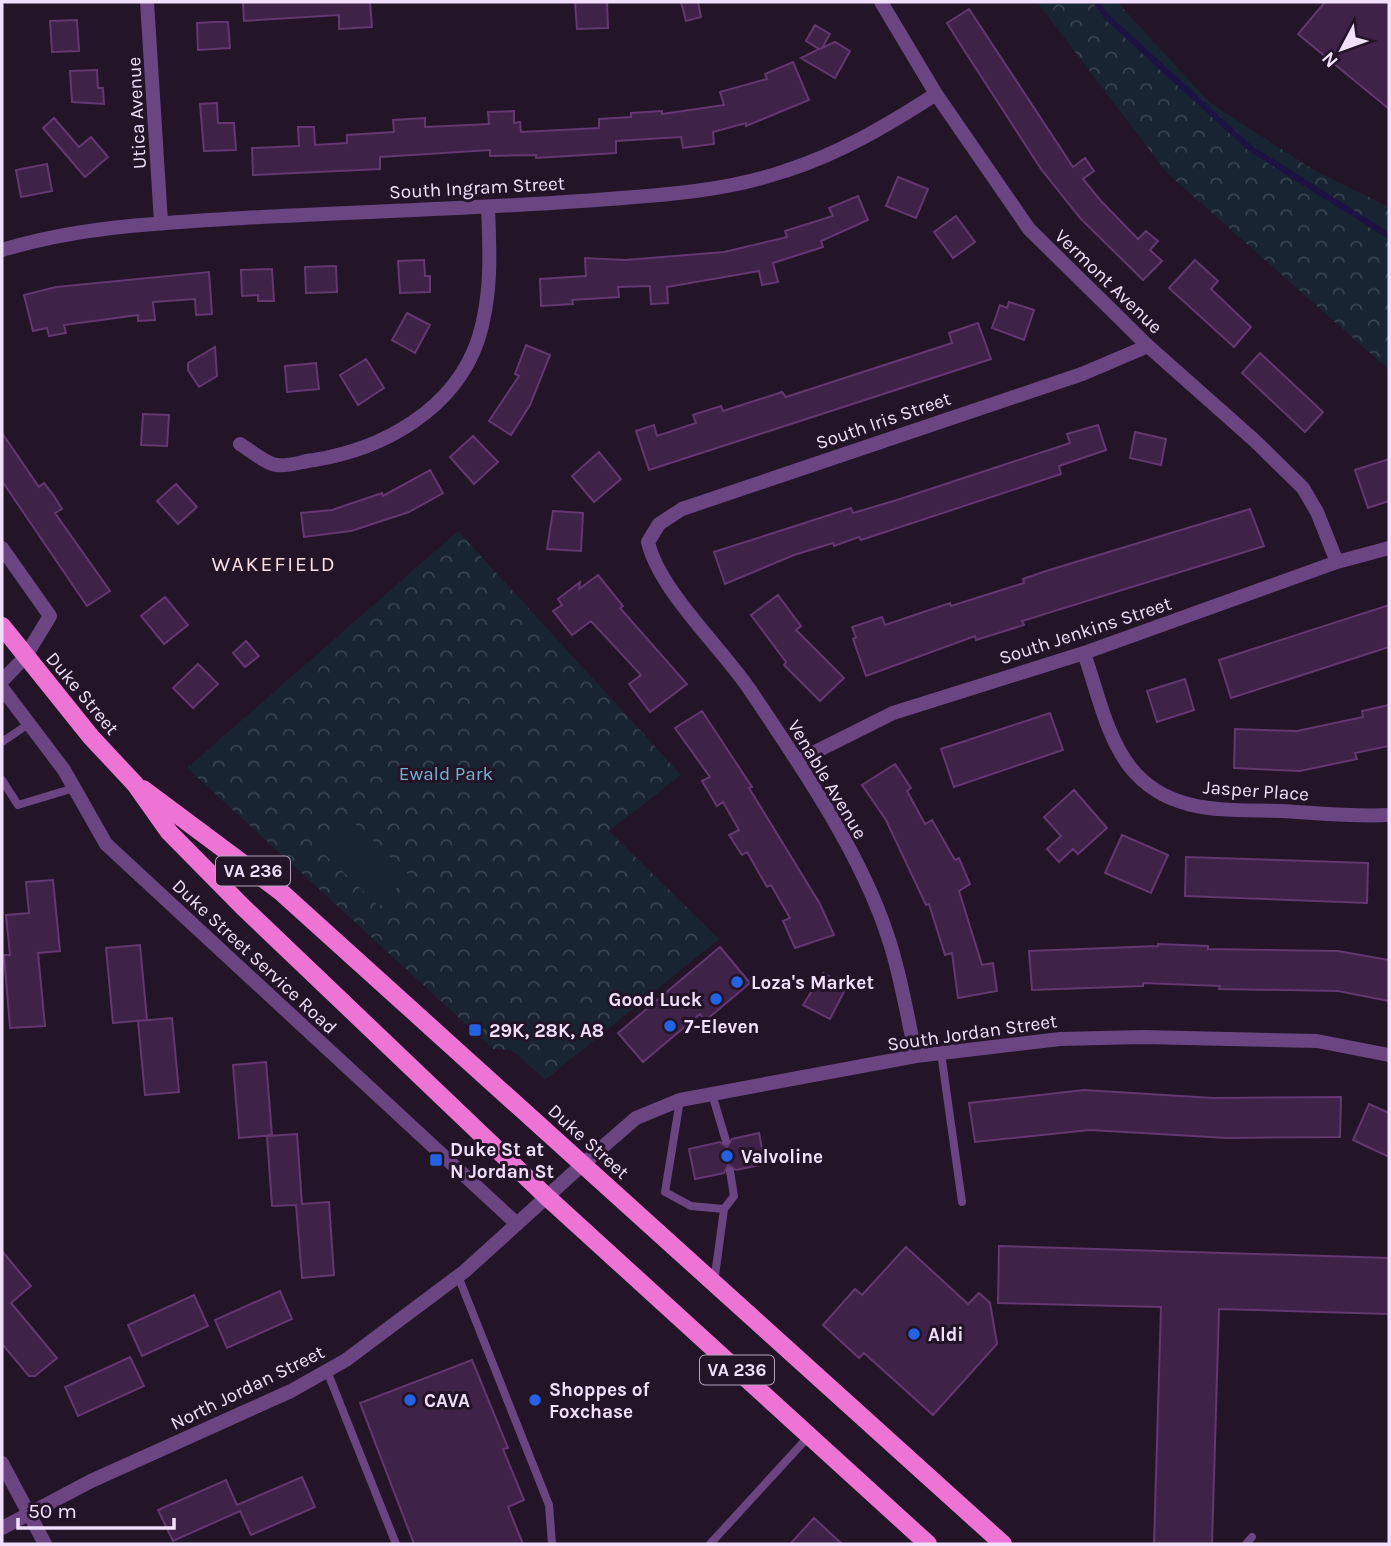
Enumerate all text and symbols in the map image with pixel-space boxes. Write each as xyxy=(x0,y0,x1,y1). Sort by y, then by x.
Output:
north arrow xyxy=(1307,14,1377,84)
text: N xyxy=(1317,47,1343,72)
street label: Utica Avenue xyxy=(123,56,151,170)
street label: South Ingram Street xyxy=(389,172,565,204)
street label: Vermont Avenue xyxy=(1050,225,1166,338)
street label: South Iris Street xyxy=(813,388,954,454)
district label: WAKEFIELD xyxy=(211,552,337,576)
street label: South Jenkins Street xyxy=(996,593,1174,669)
street label: Duke Street xyxy=(41,648,123,739)
street label: Venable Avenue xyxy=(783,716,871,843)
park label: Ewald Park xyxy=(399,763,494,785)
street label: Jasper Place xyxy=(1202,776,1310,806)
road number: VA 236 xyxy=(216,856,290,886)
street label: Duke Street Service Road xyxy=(168,875,341,1039)
place label: Loza's Market xyxy=(751,972,874,994)
marker: Loza's Market xyxy=(729,974,745,990)
place label: Good Luck xyxy=(609,989,702,1011)
marker: Good Luck xyxy=(708,991,724,1007)
street label: South Jordan Street xyxy=(886,1010,1058,1056)
place label: 7-Eleven xyxy=(684,1016,759,1038)
marker: 7-Eleven xyxy=(662,1018,678,1034)
place label: 29K, 28K, A8 xyxy=(489,1020,604,1042)
marker: 29K, 28K, A8 xyxy=(467,1022,483,1038)
street label: Duke Street xyxy=(543,1100,633,1184)
place label: Duke St at N Jordan St xyxy=(450,1139,554,1183)
place label: Valvoline xyxy=(741,1146,823,1168)
marker: Valvoline xyxy=(719,1148,735,1164)
marker: Duke St at N Jordan St xyxy=(428,1152,444,1168)
place label: Aldi xyxy=(928,1324,964,1346)
marker: Aldi xyxy=(906,1326,922,1342)
street label: North Jordan Street xyxy=(167,1341,328,1435)
road number: VA 236 xyxy=(700,1356,774,1385)
place label: Shoppes of Foxchase xyxy=(549,1379,651,1423)
place label: CAVA xyxy=(424,1390,470,1412)
marker: CAVA xyxy=(402,1392,418,1408)
marker: Shoppes of Foxchase xyxy=(527,1392,543,1408)
scale bar xyxy=(18,1486,173,1530)
text: 50 m xyxy=(28,1499,77,1523)

